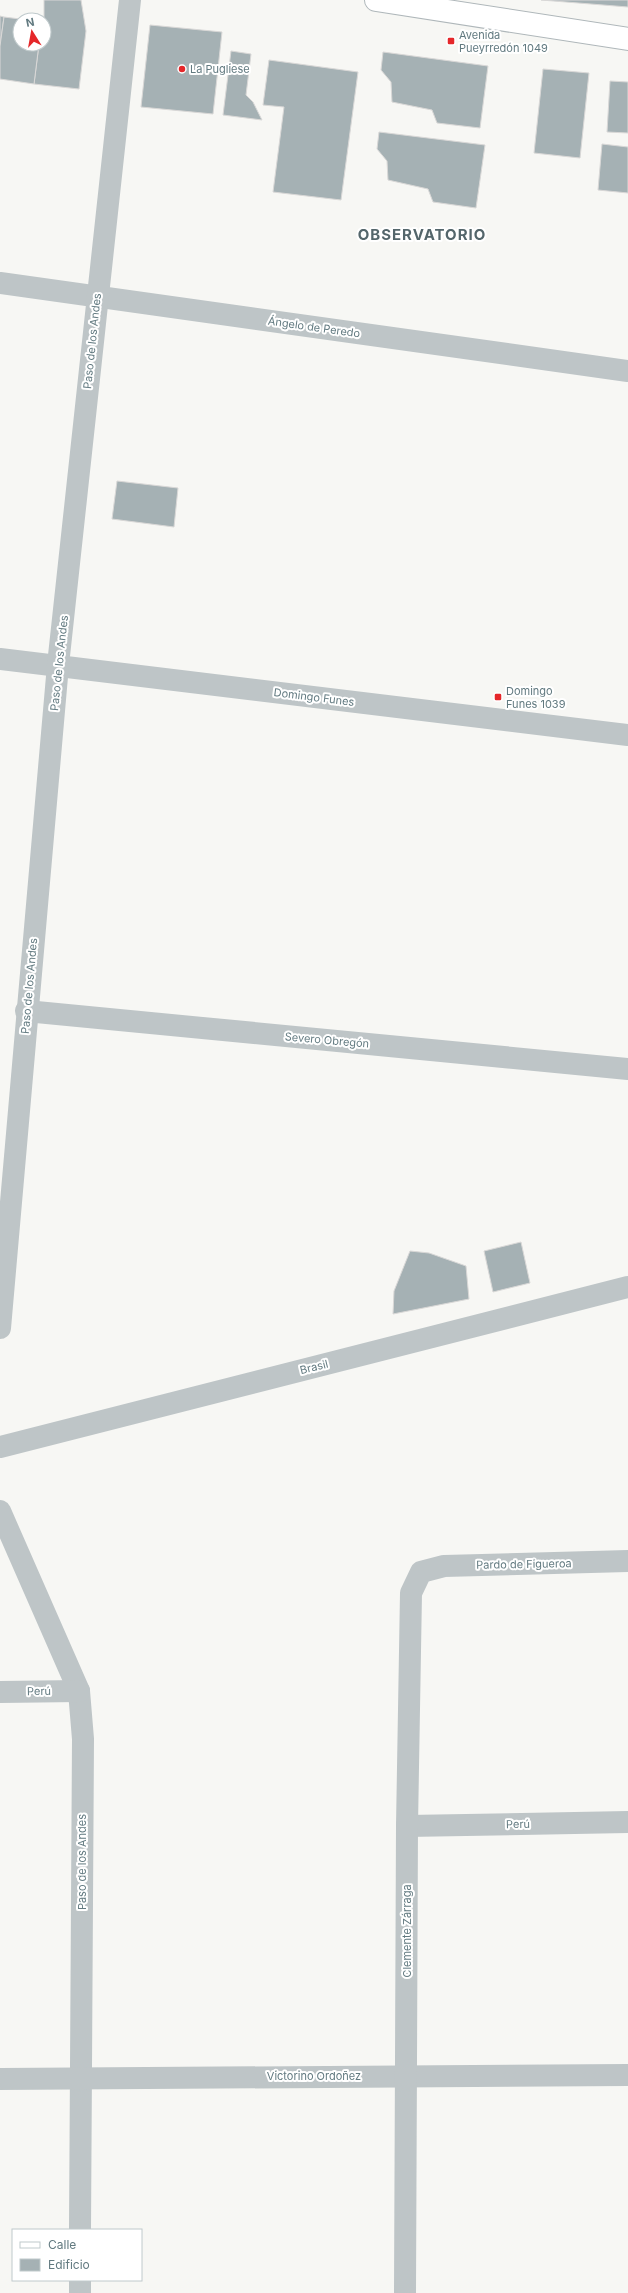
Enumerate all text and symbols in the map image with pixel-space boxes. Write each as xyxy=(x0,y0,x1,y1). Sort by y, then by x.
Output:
north arrow xyxy=(12,12,52,52)
text: N xyxy=(25,15,36,30)
place label: Avenida Pueyrredón 1049 xyxy=(459,28,548,55)
marker: Avenida Pueyrredón 1049 xyxy=(446,36,456,46)
place label: La Pugliese xyxy=(190,62,250,76)
marker: La Pugliese xyxy=(177,64,187,74)
district label: OBSERVATORIO xyxy=(358,225,486,244)
street label: Paso de los Andes xyxy=(80,292,104,390)
street label: Ángelo de Peredo xyxy=(267,314,361,340)
street label: Paso de los Andes xyxy=(47,614,71,712)
place label: Domingo Funes 1039 xyxy=(506,684,566,711)
street label: Domingo Funes xyxy=(273,685,355,709)
marker: Domingo Funes 1039 xyxy=(493,692,503,702)
street label: Paso de los Andes xyxy=(18,937,40,1035)
street label: Severo Obregón xyxy=(284,1029,370,1051)
street label: Brasil xyxy=(298,1357,330,1377)
street label: Pardo de Figueroa xyxy=(476,1556,572,1572)
street label: Perú xyxy=(27,1684,51,1698)
street label: Paso de los Andes xyxy=(75,1814,89,1910)
street label: Perú xyxy=(506,1817,530,1831)
street label: Clemente Zárraga xyxy=(400,1884,414,1978)
street label: Victorino Ordoñez xyxy=(267,2069,361,2083)
legend xyxy=(12,2229,142,2281)
text: Calle xyxy=(48,2237,76,2252)
text: Edificio xyxy=(48,2257,90,2272)

